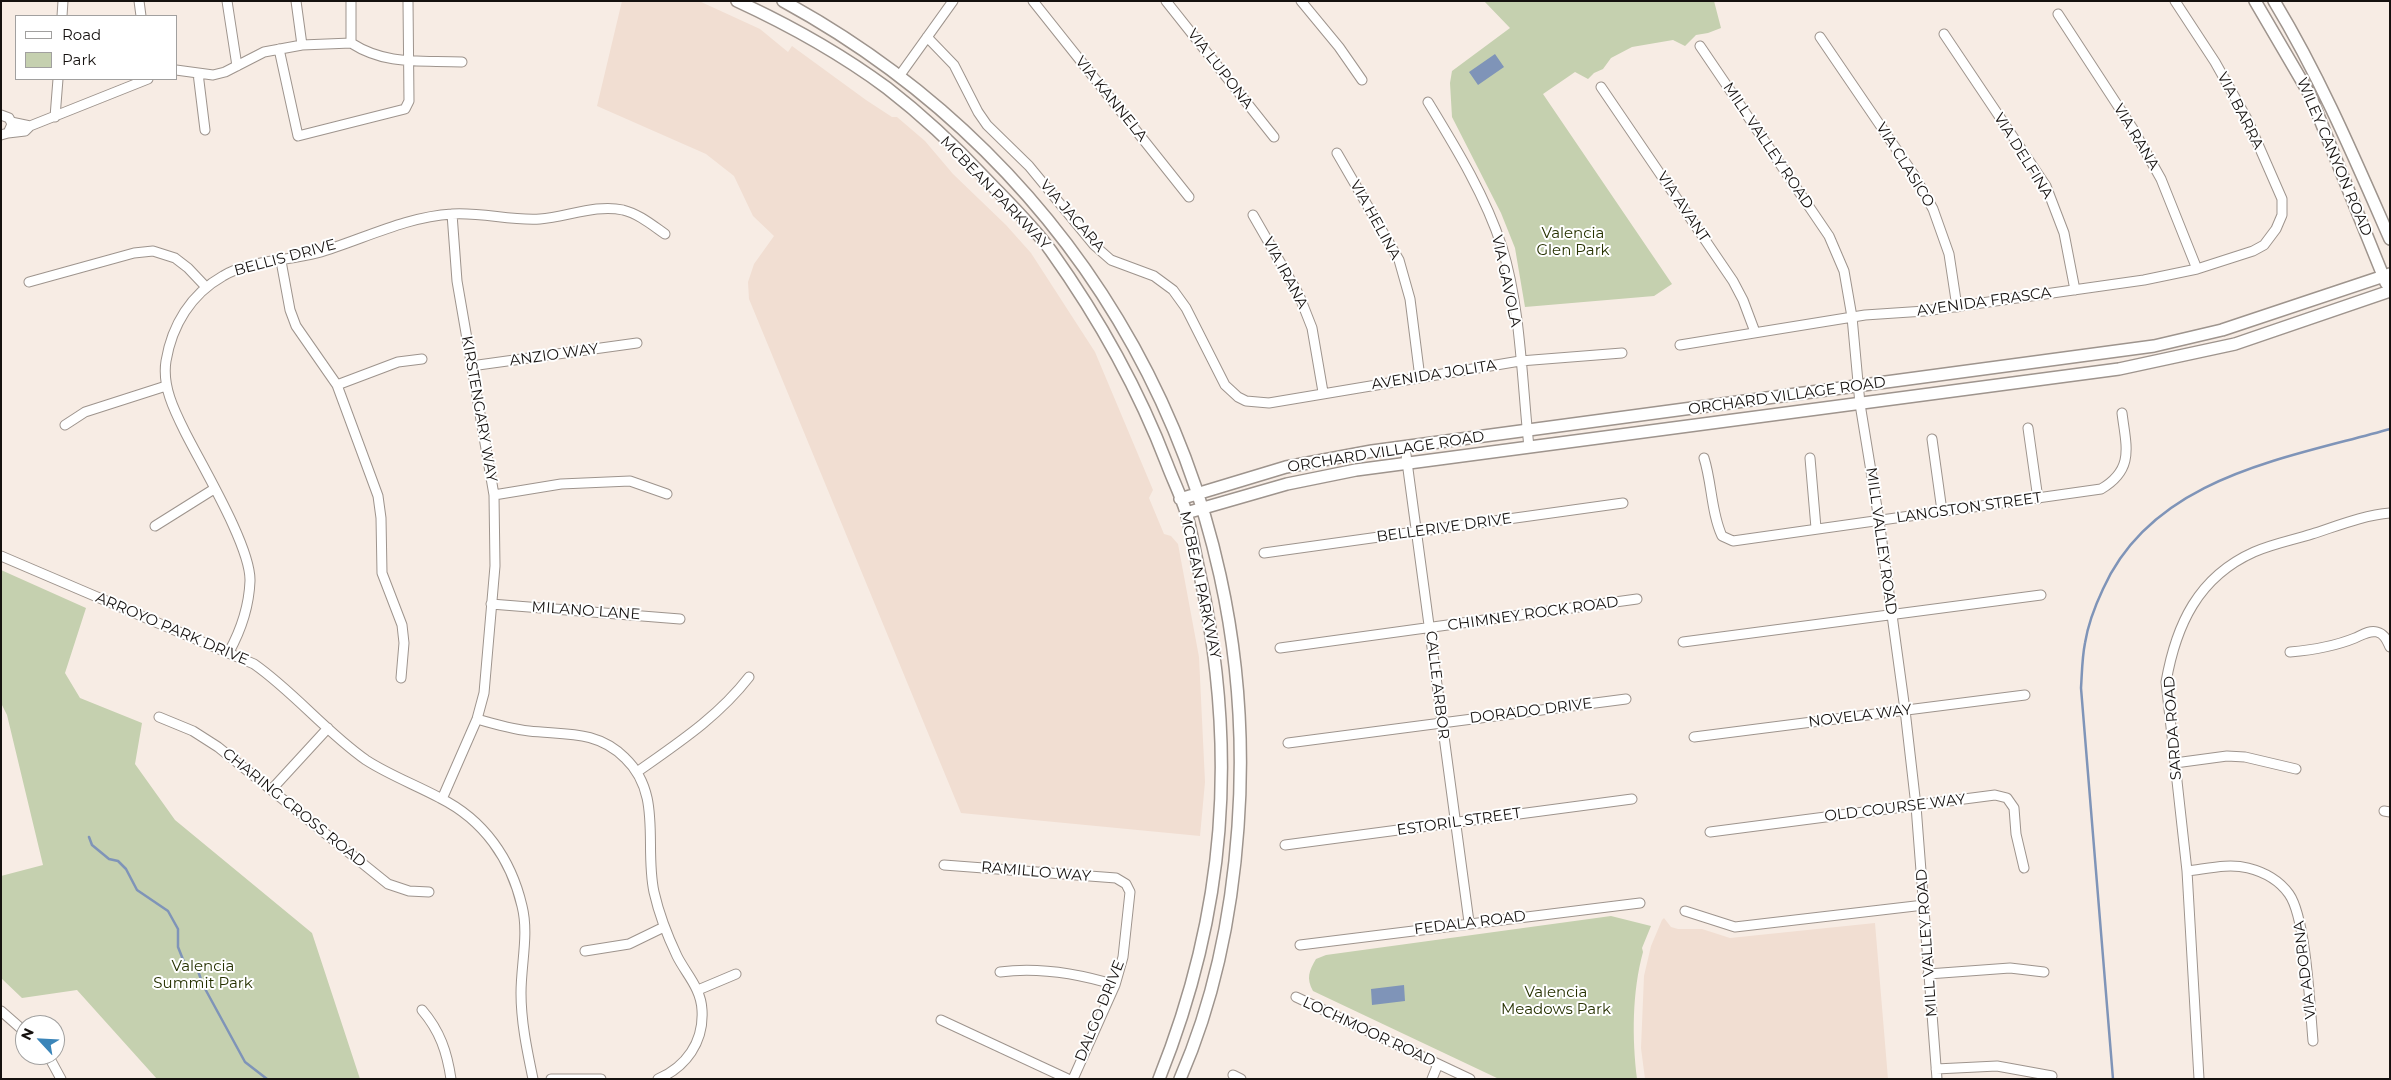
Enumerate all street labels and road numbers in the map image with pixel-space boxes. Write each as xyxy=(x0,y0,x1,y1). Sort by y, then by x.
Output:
street label: VIA LUPONA xyxy=(1183,26,1257,112)
street label: VIA KANNELA xyxy=(1071,53,1151,145)
street label: VIA BARRA xyxy=(2213,70,2267,152)
street label: WILEY CANYON ROAD xyxy=(2292,75,2376,239)
street label: MILL VALLEY ROAD xyxy=(1719,79,1817,213)
street label: VIA RANA xyxy=(2109,101,2163,173)
street label: VIA DELFINA xyxy=(1989,110,2057,202)
street label: VIA CLASICO xyxy=(1872,119,1938,211)
street label: MCBEAN PARKWAY xyxy=(936,133,1054,253)
street label: VIA AVANT xyxy=(1653,168,1713,246)
street label: VIA JACARA xyxy=(1036,176,1108,256)
street label: VIA HELINA xyxy=(1346,177,1404,263)
street label: VIA GAVOLA xyxy=(1487,233,1525,329)
street label: VIA IRANA xyxy=(1259,234,1311,312)
street label: BELLIS DRIVE xyxy=(232,236,338,280)
street label: AVENIDA FRASCA xyxy=(1916,284,2052,320)
street label: KIRSTENGARY WAY xyxy=(457,334,501,484)
street label: ANZIO WAY xyxy=(508,340,600,370)
street label: AVENIDA JOLITA xyxy=(1370,356,1498,394)
street label: ORCHARD VILLAGE ROAD xyxy=(1687,373,1887,419)
street label: ORCHARD VILLAGE ROAD xyxy=(1286,428,1486,476)
street label: MILL VALLEY ROAD xyxy=(1862,466,1900,616)
street label: LANGSTON STREET xyxy=(1895,489,2043,527)
street label: MCBEAN PARKWAY xyxy=(1176,509,1224,661)
street label: BELLERIVE DRIVE xyxy=(1375,510,1513,546)
street label: ARROYO PARK DRIVE xyxy=(93,589,251,669)
street label: CHIMNEY ROCK ROAD xyxy=(1446,593,1620,635)
street label: MILANO LANE xyxy=(531,598,641,624)
street label: CALLE ARBOR xyxy=(1421,630,1453,740)
street label: SARDA ROAD xyxy=(2160,675,2186,781)
street label: DORADO DRIVE xyxy=(1469,695,1593,727)
street label: NOVELA WAY xyxy=(1807,701,1913,731)
street label: CHARING CROSS ROAD xyxy=(219,745,369,871)
street label: OLD COURSE WAY xyxy=(1823,790,1967,826)
street label: ESTORIL STREET xyxy=(1396,804,1522,840)
street label: RAMILLO WAY xyxy=(980,858,1092,886)
street label: MILL VALLEY ROAD xyxy=(1913,868,1941,1018)
street label: FEDALA ROAD xyxy=(1413,907,1527,939)
street label: VIA ADORNA xyxy=(2290,920,2320,1020)
street label: DALGO DRIVE xyxy=(1072,958,1128,1064)
street label: LOCHMOOR ROAD xyxy=(1300,993,1438,1071)

